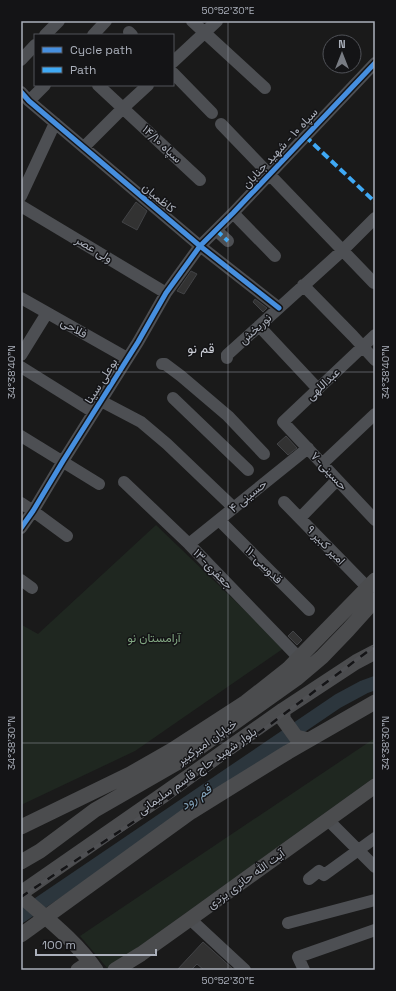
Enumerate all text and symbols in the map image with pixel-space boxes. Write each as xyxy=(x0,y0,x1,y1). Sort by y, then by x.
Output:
text: 50°52'30"E xyxy=(202,4,255,17)
legend xyxy=(34,34,174,86)
north arrow xyxy=(322,34,362,74)
text: N xyxy=(338,37,346,51)
text: Cycle path xyxy=(70,42,132,58)
text: Path xyxy=(70,62,96,78)
street label: سپاه ۱۰ - شهید جنابان xyxy=(239,104,321,192)
street label: سپاه ۱۴/۱۰ xyxy=(139,121,185,167)
street label: کاظمیان xyxy=(139,179,179,217)
street label: ولی عصر xyxy=(72,231,116,266)
street label: نوربخش xyxy=(235,310,275,348)
street label: فلاحی xyxy=(58,314,90,342)
district label: قم نو xyxy=(187,340,215,357)
text: 34°38'40"N xyxy=(5,345,18,399)
text: 34°38'40"N xyxy=(379,345,392,399)
street label: بوعلی سینا xyxy=(81,355,121,407)
street label: عبداللهی xyxy=(303,364,343,404)
street label: حسینی-۷ xyxy=(307,448,351,494)
street label: حسینی ۴ xyxy=(226,476,270,516)
street label: امیر کبیر ۹ xyxy=(303,522,349,568)
street label: قدوسی-۱۱ xyxy=(242,543,286,587)
street label: جعفری-۱۳ xyxy=(190,545,236,593)
park label: آرامستان نو xyxy=(127,630,182,646)
street label: خیابان امیرکبیر xyxy=(173,715,240,769)
text: 34°38'30"N xyxy=(5,716,18,770)
text: 34°38'30"N xyxy=(379,716,392,770)
street label: بلوار شهید حاج قاسم سلیمانی xyxy=(134,724,260,819)
water label: قم رود xyxy=(177,780,216,814)
street label: آیت الله‌ حائری‌ یزدی xyxy=(204,845,289,913)
scale bar xyxy=(36,931,156,957)
text: 100 m xyxy=(42,937,76,953)
text: 50°52'30"E xyxy=(202,974,255,987)

